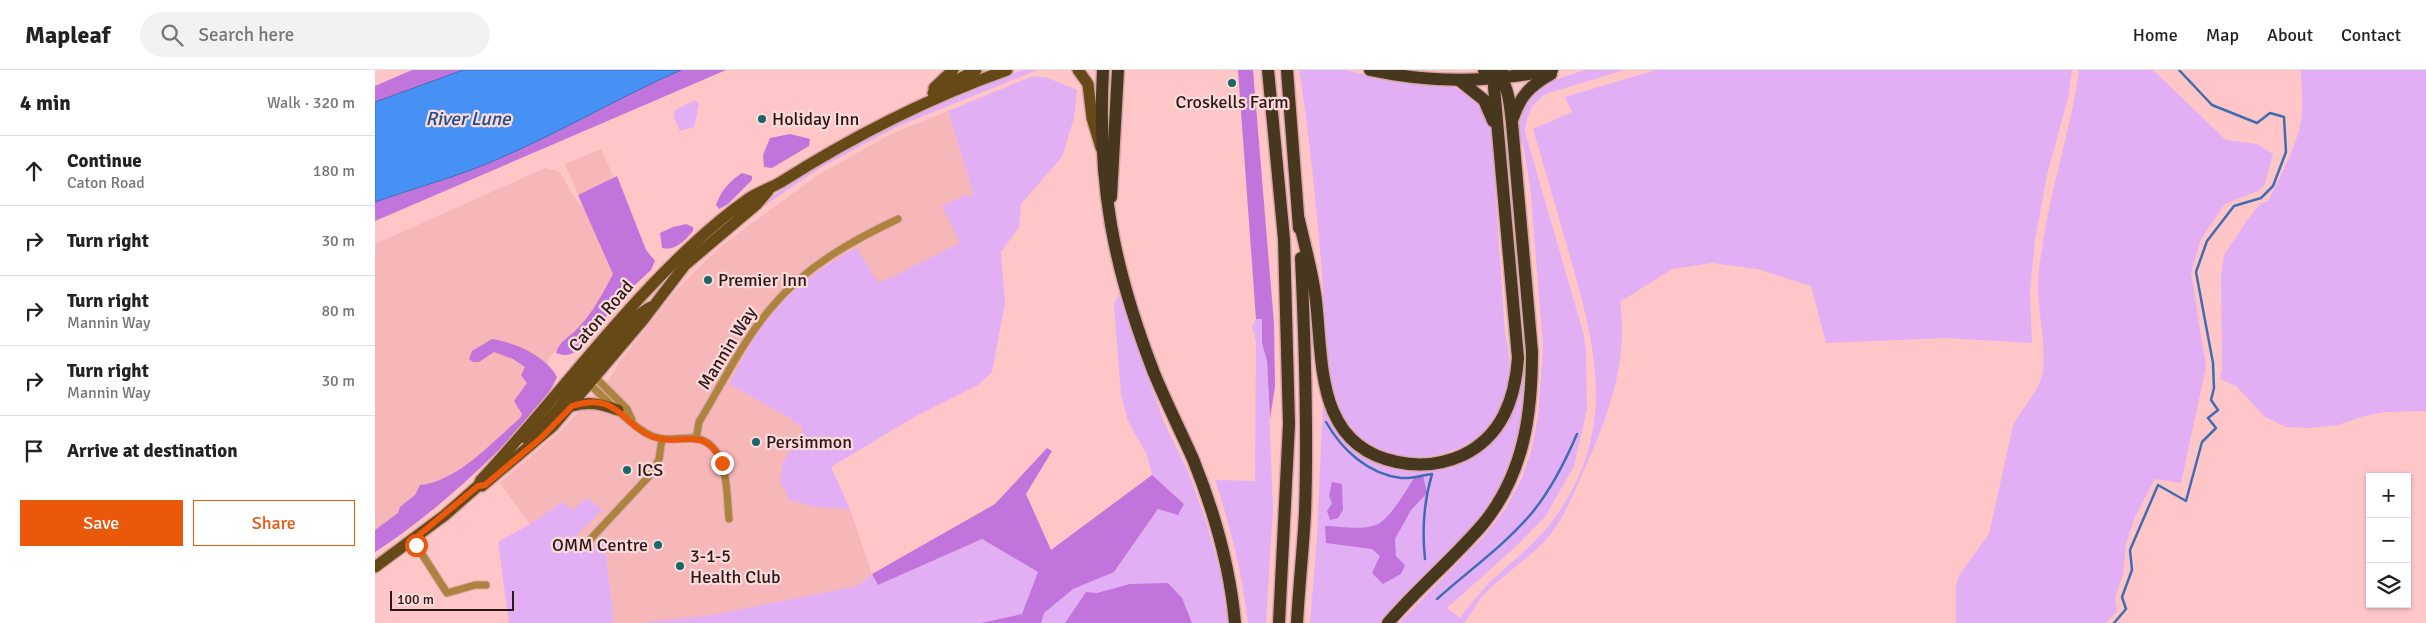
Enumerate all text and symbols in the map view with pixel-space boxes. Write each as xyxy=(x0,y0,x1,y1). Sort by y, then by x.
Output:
search box xyxy=(140,12,490,57)
text: Mapleaf xyxy=(25,20,110,50)
icon: search xyxy=(158,21,186,49)
text: Search here xyxy=(198,23,294,47)
text: Home xyxy=(2133,24,2178,46)
text: Map xyxy=(2206,24,2239,46)
text: About xyxy=(2267,24,2313,46)
text: Contact xyxy=(2341,24,2401,46)
marker: Croskells Farm xyxy=(1226,77,1238,89)
text: 4 min xyxy=(20,90,71,116)
place label: Croskells Farm xyxy=(1175,91,1289,113)
text: Walk · 320 m xyxy=(267,93,355,113)
water label: River Lune xyxy=(425,107,512,131)
place label: Holiday Inn xyxy=(772,108,859,130)
marker: Holiday Inn xyxy=(756,113,768,125)
text: Continue xyxy=(67,149,142,173)
icon: ahead xyxy=(20,157,48,185)
text: 180 m xyxy=(313,161,355,181)
text: Caton Road xyxy=(67,173,145,193)
icon: right xyxy=(20,227,48,255)
text: Turn right xyxy=(67,229,149,253)
text: 30 m xyxy=(321,231,355,251)
place label: Premier Inn xyxy=(718,269,807,291)
marker: Premier Inn xyxy=(702,274,714,286)
street label: Caton Road xyxy=(564,276,638,356)
text: Turn right xyxy=(67,289,149,313)
icon: right xyxy=(20,297,48,325)
text: 80 m xyxy=(321,301,355,321)
street label: Mannin Way xyxy=(693,302,762,394)
text: Mannin Way xyxy=(67,313,150,333)
text: Turn right xyxy=(67,359,149,383)
icon: right xyxy=(20,367,48,395)
text: 30 m xyxy=(321,371,355,391)
text: Mannin Way xyxy=(67,383,150,403)
place label: Persimmon xyxy=(766,431,852,453)
marker: Persimmon xyxy=(750,436,762,448)
icon: arrive xyxy=(20,437,48,465)
text: Arrive at destination xyxy=(67,439,238,463)
route end xyxy=(711,452,734,475)
place label: ICS xyxy=(637,459,663,481)
marker: ICS xyxy=(621,464,633,476)
map controls xyxy=(2366,473,2411,608)
button: + xyxy=(2366,473,2411,518)
button: Save xyxy=(20,500,183,546)
button: Share xyxy=(193,500,355,546)
button: − xyxy=(2366,518,2411,563)
route start xyxy=(405,534,428,557)
place label: OMM Centre xyxy=(552,534,648,556)
marker: OMM Centre xyxy=(652,539,664,551)
place label: 3-1-5 Health Club xyxy=(690,545,781,588)
marker: 3-1-5 Health Club xyxy=(674,560,686,572)
button: layers xyxy=(2366,563,2411,608)
scale bar xyxy=(390,588,514,611)
text: 100 m xyxy=(397,591,434,608)

